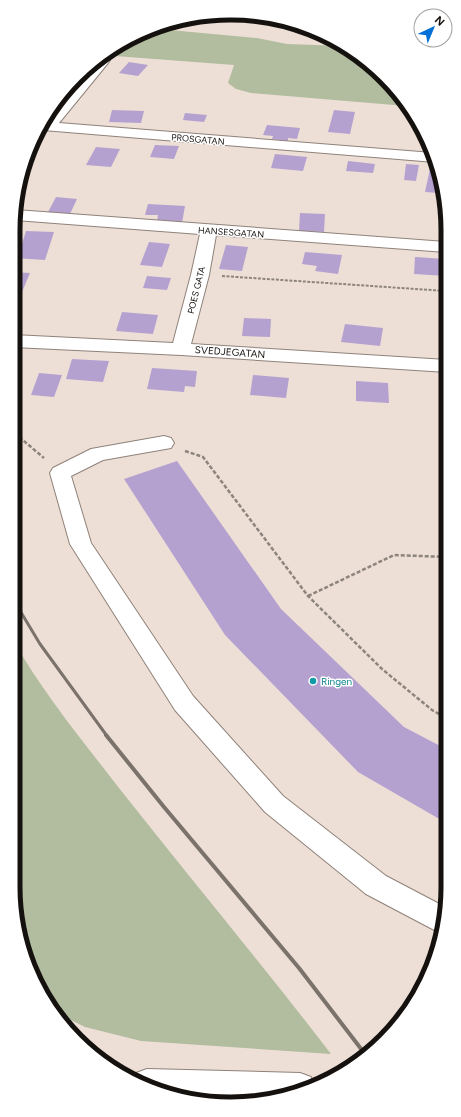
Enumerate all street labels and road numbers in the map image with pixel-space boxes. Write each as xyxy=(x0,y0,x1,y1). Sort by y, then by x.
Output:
street label: PROSGATAN xyxy=(171,131,225,147)
street label: HANSESGATAN xyxy=(198,224,265,240)
street label: POES GATA xyxy=(185,265,207,315)
street label: SVEDJEGATAN xyxy=(194,343,266,361)

